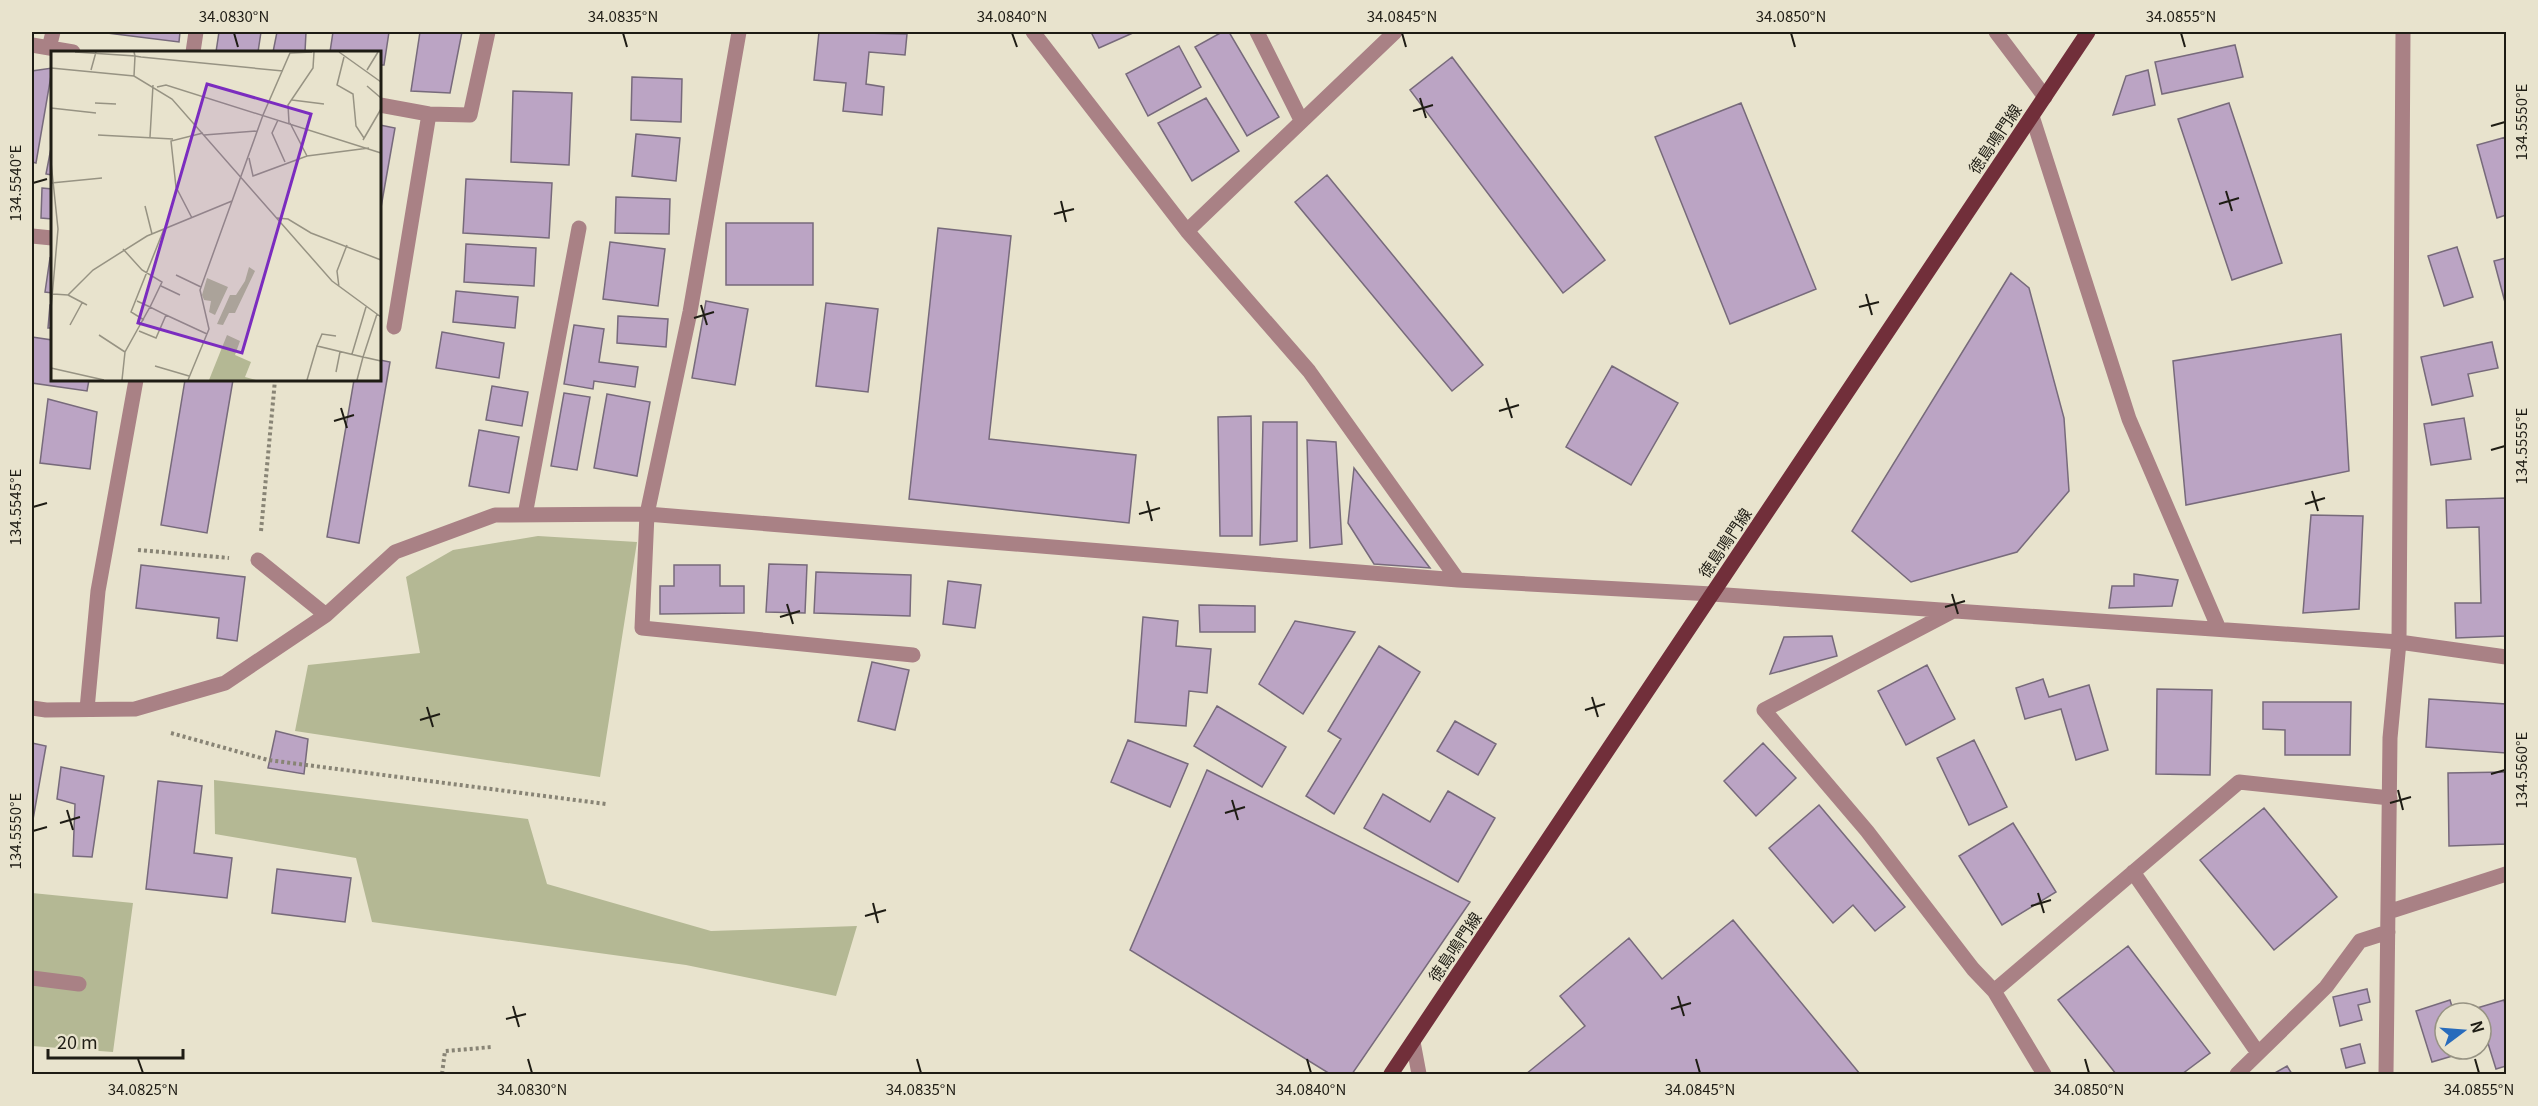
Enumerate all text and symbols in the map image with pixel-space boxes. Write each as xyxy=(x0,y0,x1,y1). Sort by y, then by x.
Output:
text: 34.0830°N xyxy=(199,5,269,26)
text: 34.0835°N xyxy=(588,5,658,26)
text: 34.0840°N xyxy=(977,5,1047,26)
text: 34.0845°N xyxy=(1367,5,1437,26)
text: 34.0850°N xyxy=(1756,5,1826,26)
text: 34.0855°N xyxy=(2146,5,2216,26)
inset map xyxy=(51,51,381,381)
text: 134.5550°E xyxy=(2510,83,2531,160)
street label: 徳島鳴門線 xyxy=(1962,99,2026,178)
text: 134.5540°E xyxy=(4,144,25,221)
text: 134.5555°E xyxy=(2510,407,2531,484)
text: 134.5545°E xyxy=(4,468,25,545)
street label: 徳島鳴門線 xyxy=(1692,503,1756,582)
text: 134.5560°E xyxy=(2510,731,2531,808)
text: 134.5550°E xyxy=(4,792,25,869)
street label: 徳島鳴門線 xyxy=(1422,907,1486,986)
north arrow xyxy=(2433,1001,2493,1061)
text: N xyxy=(2465,1018,2492,1036)
scale bar xyxy=(48,1022,183,1060)
text: 20 m xyxy=(57,1028,98,1054)
text: 34.0825°N xyxy=(108,1078,178,1099)
text: 34.0830°N xyxy=(497,1078,567,1099)
text: 34.0835°N xyxy=(886,1078,956,1099)
text: 34.0840°N xyxy=(1276,1078,1346,1099)
text: 34.0845°N xyxy=(1665,1078,1735,1099)
text: 34.0850°N xyxy=(2054,1078,2124,1099)
text: 34.0855°N xyxy=(2444,1078,2514,1099)

